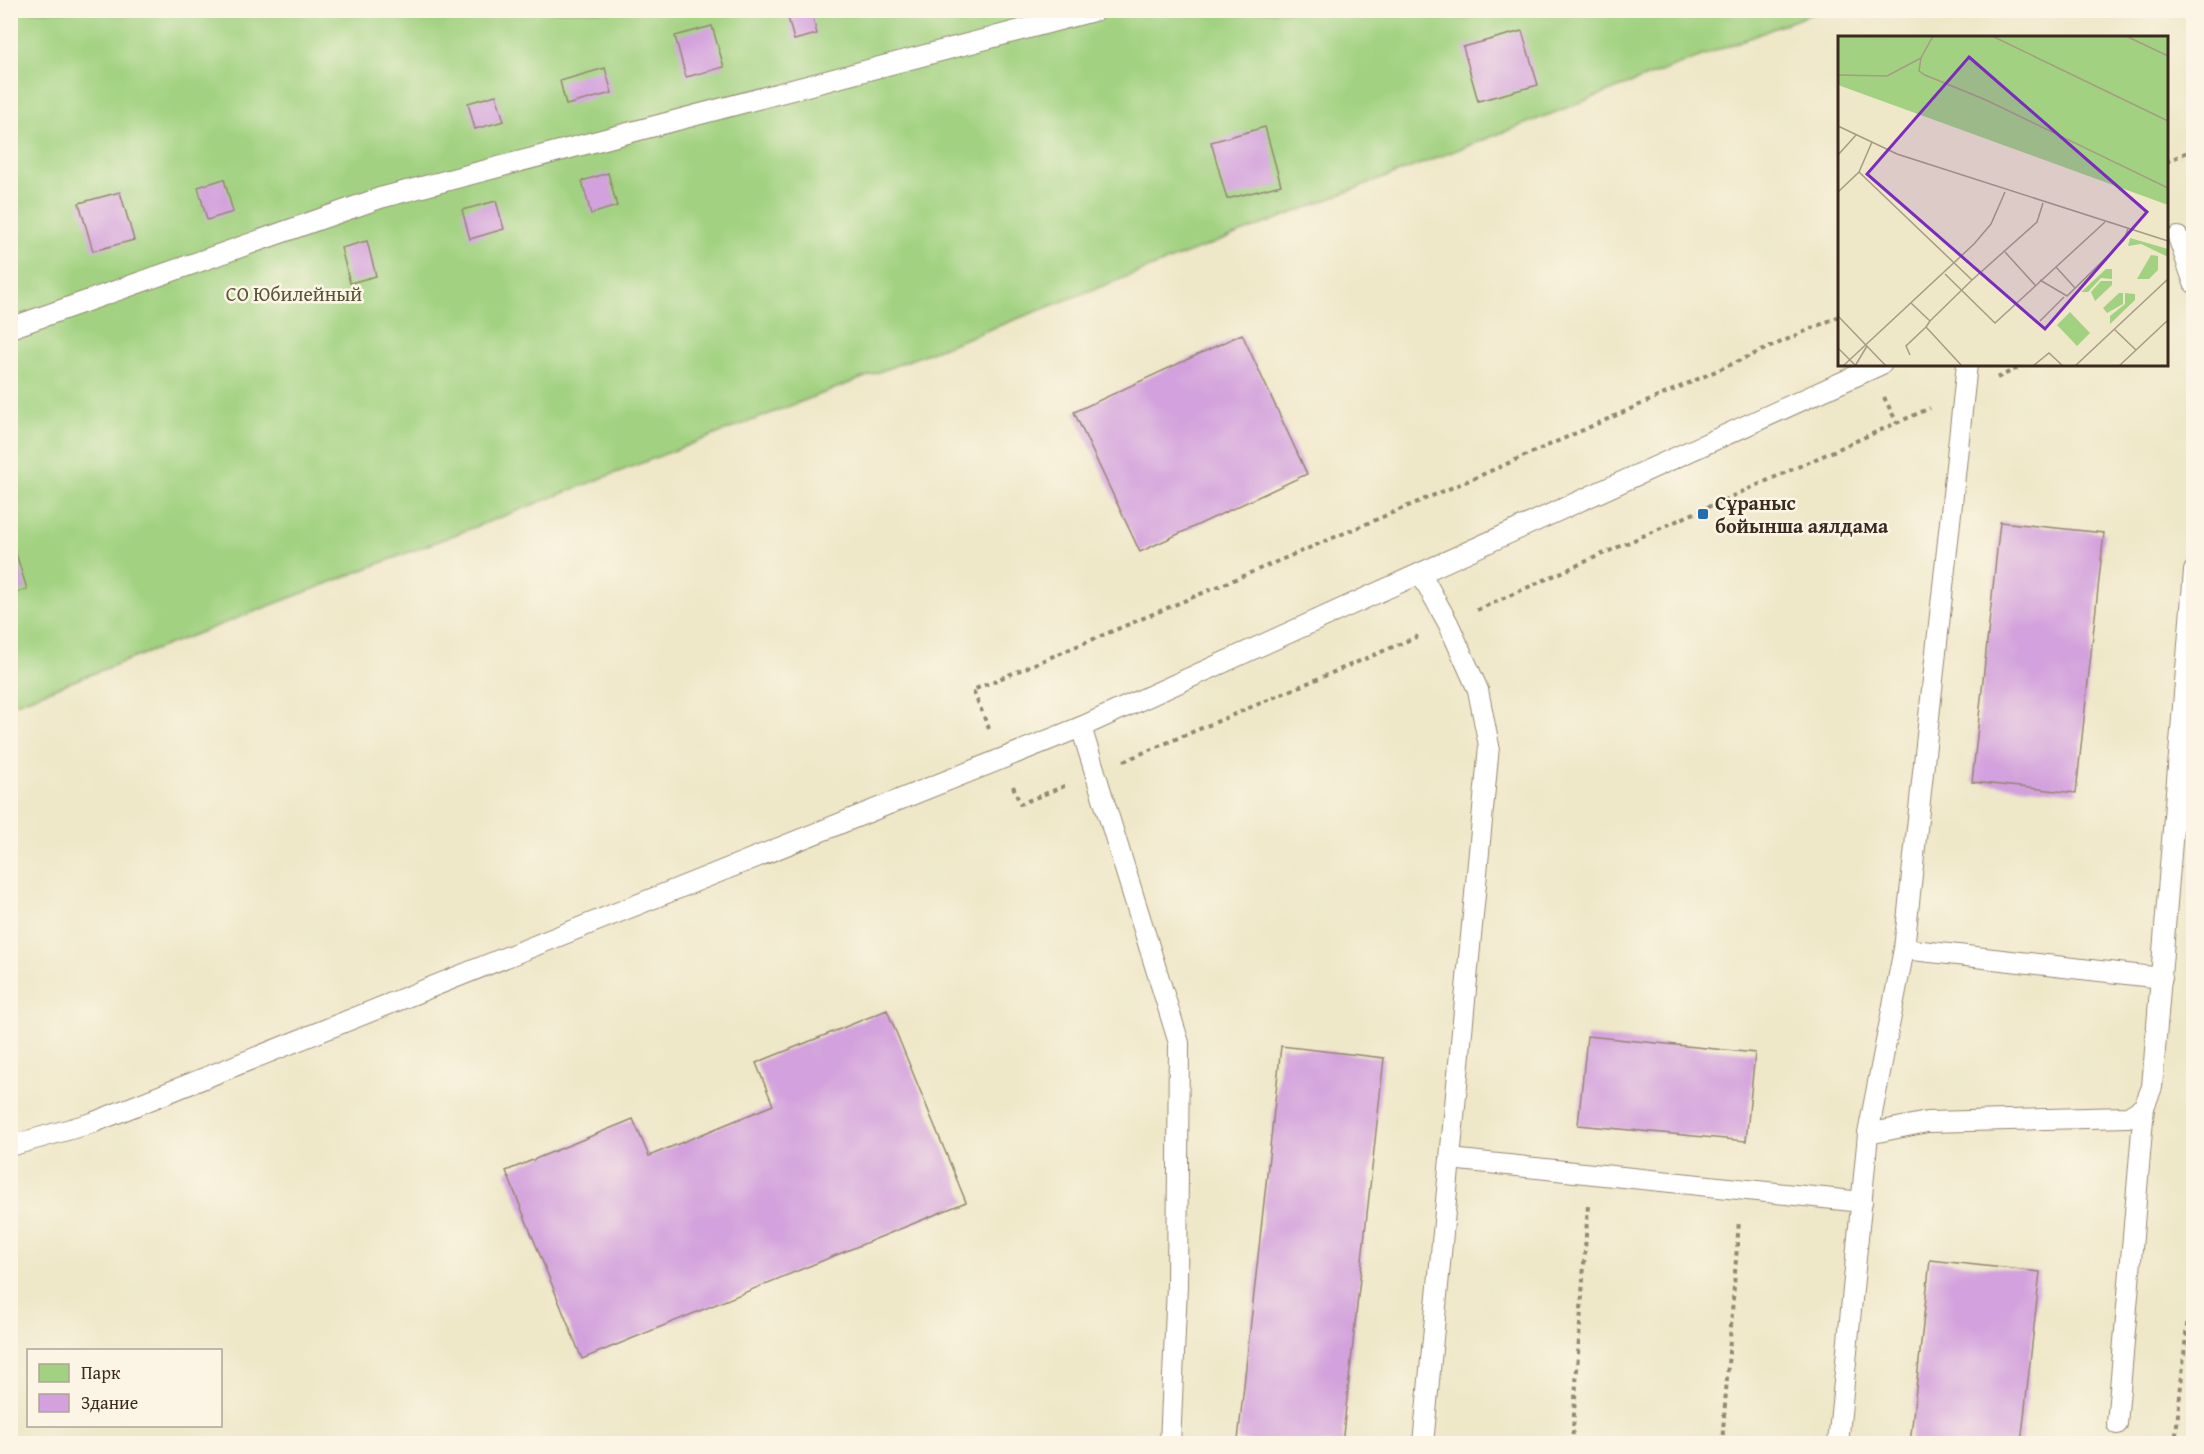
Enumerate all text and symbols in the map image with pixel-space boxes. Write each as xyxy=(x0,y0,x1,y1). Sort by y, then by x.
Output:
inset map xyxy=(1838,36,2168,366)
park label: СО Юбилейный xyxy=(226,279,362,308)
place label: Сұраныс бойынша аялдама xyxy=(1715,488,1889,540)
marker: Сұраныс бойынша аялдама xyxy=(1696,507,1710,521)
legend xyxy=(27,1349,222,1427)
text: Парк xyxy=(81,1359,121,1386)
text: Здание xyxy=(81,1389,138,1416)

